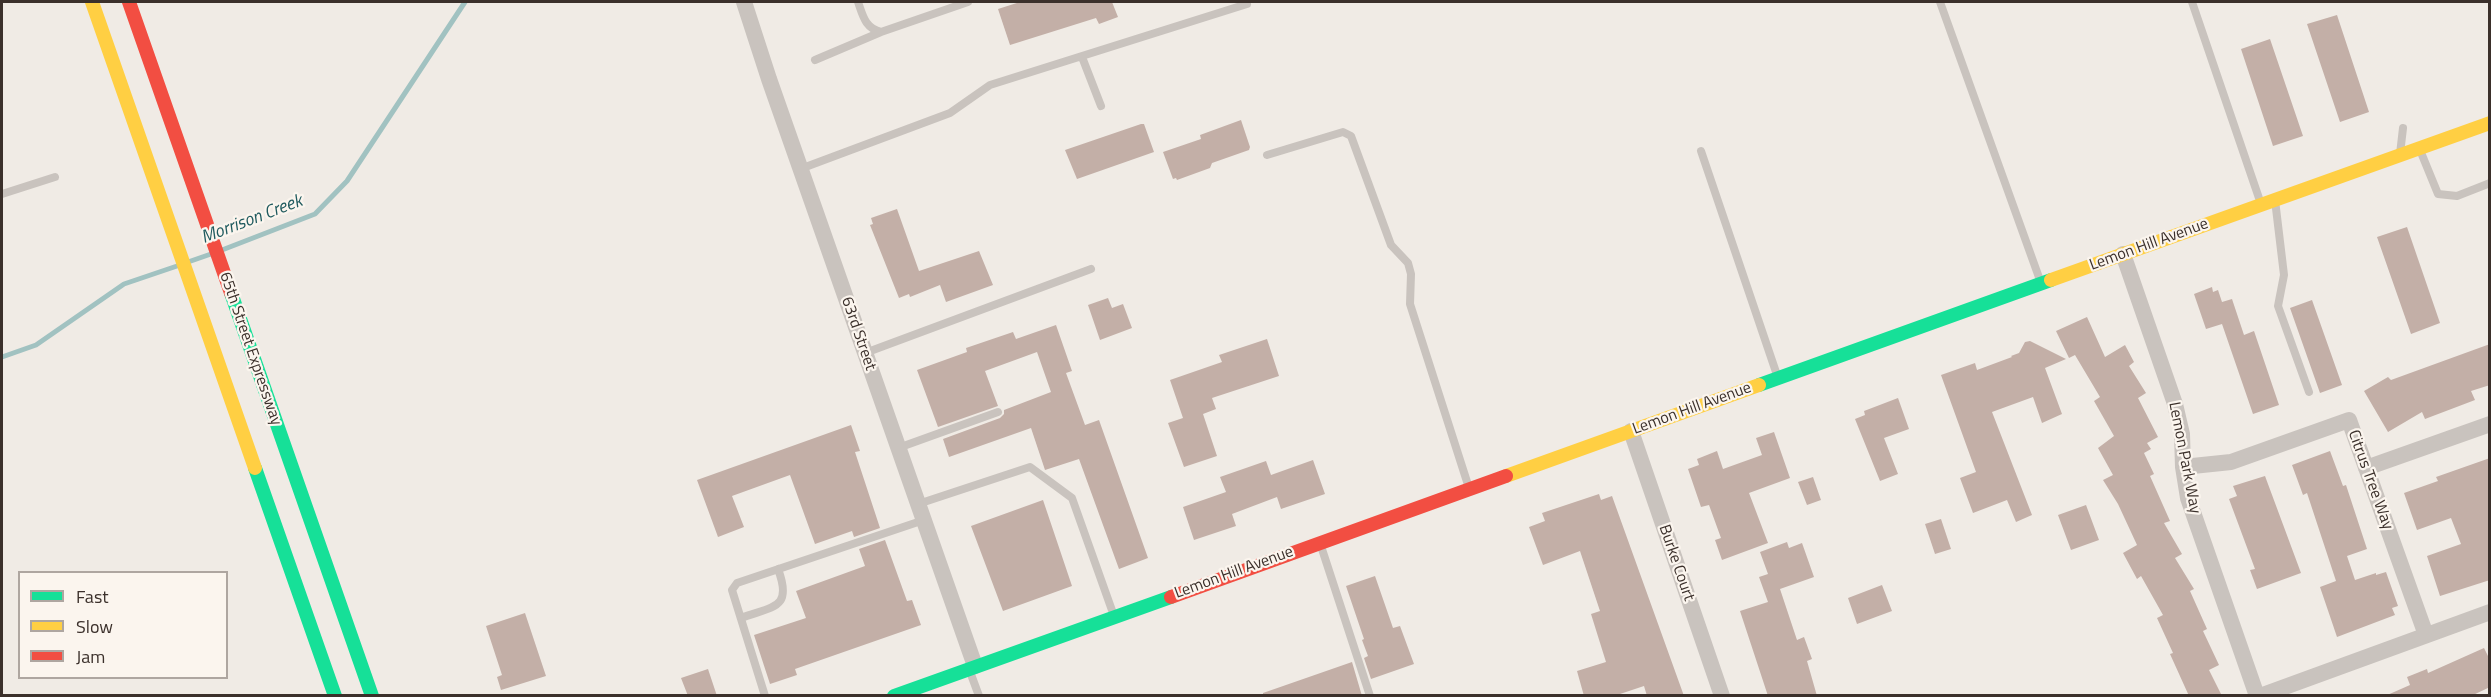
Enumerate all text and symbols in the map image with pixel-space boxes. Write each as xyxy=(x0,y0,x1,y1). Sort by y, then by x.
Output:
water label: Morrison Creek xyxy=(198,191,306,249)
street label: Lemon Hill Avenue xyxy=(2087,215,2211,275)
street label: 65th Street Expressway xyxy=(215,270,285,428)
street label: 63rd Street xyxy=(836,295,880,373)
street label: Lemon Hill Avenue xyxy=(1630,379,1754,439)
street label: Lemon Park Way xyxy=(2164,401,2204,515)
street label: Citrus Tree Way xyxy=(2343,428,2397,532)
street label: Burke Court xyxy=(1654,522,1698,604)
street label: Lemon Hill Avenue xyxy=(1172,543,1296,603)
legend xyxy=(18,571,228,679)
text: Fast xyxy=(76,583,109,610)
text: Slow xyxy=(76,613,113,640)
text: Jam xyxy=(76,643,105,670)

